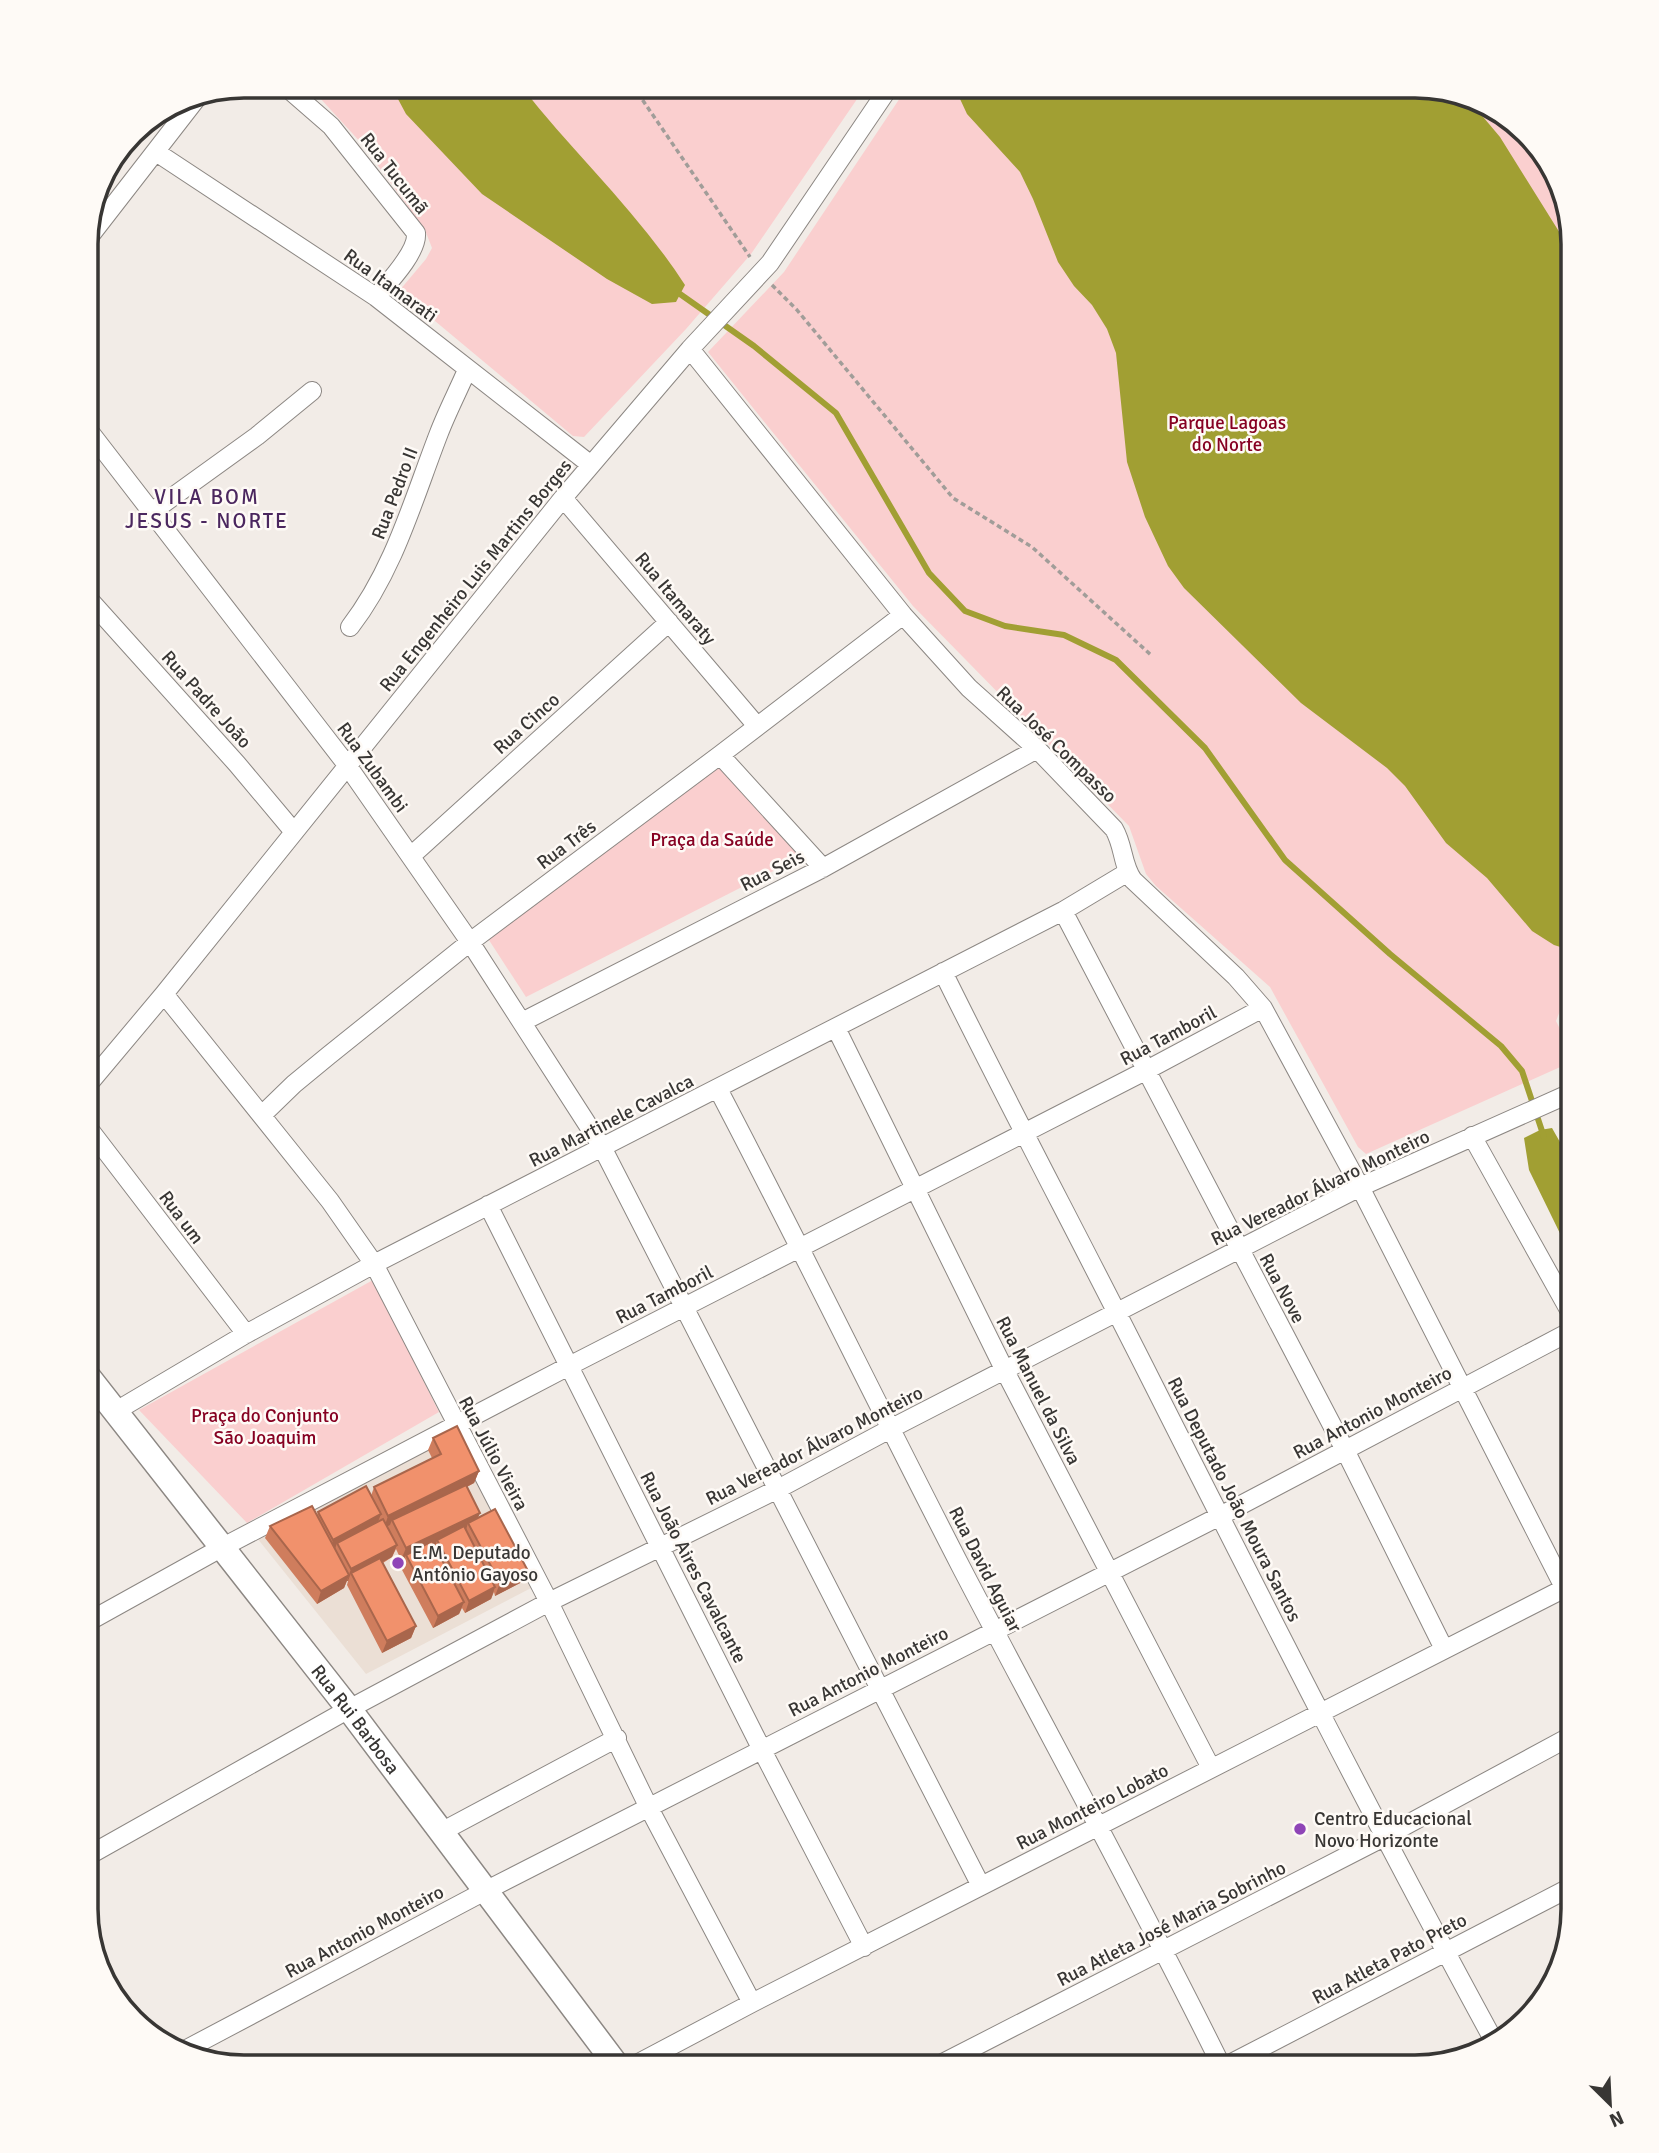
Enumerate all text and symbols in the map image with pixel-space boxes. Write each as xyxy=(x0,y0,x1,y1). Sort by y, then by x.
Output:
street label: Rua Tucumã xyxy=(355,128,434,219)
street label: Rua Itamarati xyxy=(339,244,442,328)
park label: Parque Lagoas do Norte xyxy=(1168,411,1286,457)
street label: Rua Pedro II xyxy=(366,444,423,543)
street label: Rua Engenheiro Luis Martins Borges xyxy=(374,454,577,697)
district label: VILA BOM JESUS - NORTE xyxy=(125,484,289,534)
street label: Rua Itamaraty xyxy=(629,547,721,650)
street label: Rua Padre João xyxy=(156,646,257,754)
street label: Rua José Compasso xyxy=(991,681,1122,808)
street label: Rua Cinco xyxy=(489,688,565,760)
street label: Rua Zubambi xyxy=(331,718,413,817)
street label: Rua Três xyxy=(532,815,601,875)
park label: Praça da Saúde xyxy=(650,828,774,852)
street label: Rua Seis xyxy=(736,845,809,897)
street label: Rua Tamboril xyxy=(1116,1000,1221,1071)
street label: Rua Martinele Cavalca xyxy=(525,1069,698,1173)
street label: Rua Vereador Álvaro Monteiro xyxy=(1207,1124,1434,1251)
street label: Rua um xyxy=(153,1186,209,1249)
street label: Rua Nove xyxy=(1254,1249,1310,1328)
street label: Rua Tamboril xyxy=(612,1260,717,1330)
street label: Rua Manuel da Silva xyxy=(990,1312,1086,1469)
street label: Rua Antonio Monteiro xyxy=(1289,1361,1456,1465)
street label: Rua Deputado João Moura Santos xyxy=(1162,1373,1306,1626)
street label: Rua Vereador Álvaro Monteiro xyxy=(702,1381,927,1511)
street label: Rua Júlio Vieira xyxy=(453,1392,533,1515)
park label: Praça do Conjunto São Joaquim xyxy=(191,1404,339,1450)
street label: Rua João Aires Cavalcante xyxy=(634,1468,752,1667)
street label: Rua David Aguiar xyxy=(943,1502,1027,1636)
place label: E.M. Deputado Antônio Gayoso xyxy=(412,1541,538,1587)
marker: E.M. Deputado Antônio Gayoso xyxy=(390,1555,406,1571)
street label: Rua Antonio Monteiro xyxy=(784,1621,953,1723)
street label: Rua Rui Barbosa xyxy=(306,1660,405,1779)
street label: Rua Monteiro Lobato xyxy=(1012,1758,1173,1856)
place label: Centro Educacional Novo Horizonte xyxy=(1314,1807,1472,1853)
marker: Centro Educacional Novo Horizonte xyxy=(1292,1821,1308,1837)
street label: Rua Atleta José Maria Sobrinho xyxy=(1053,1856,1290,1992)
street label: Rua Antonio Monteiro xyxy=(281,1880,448,1984)
street label: Rua Atleta Pato Preto xyxy=(1308,1908,1471,2010)
north arrow xyxy=(1575,2069,1645,2139)
text: N xyxy=(1606,2105,1627,2132)

